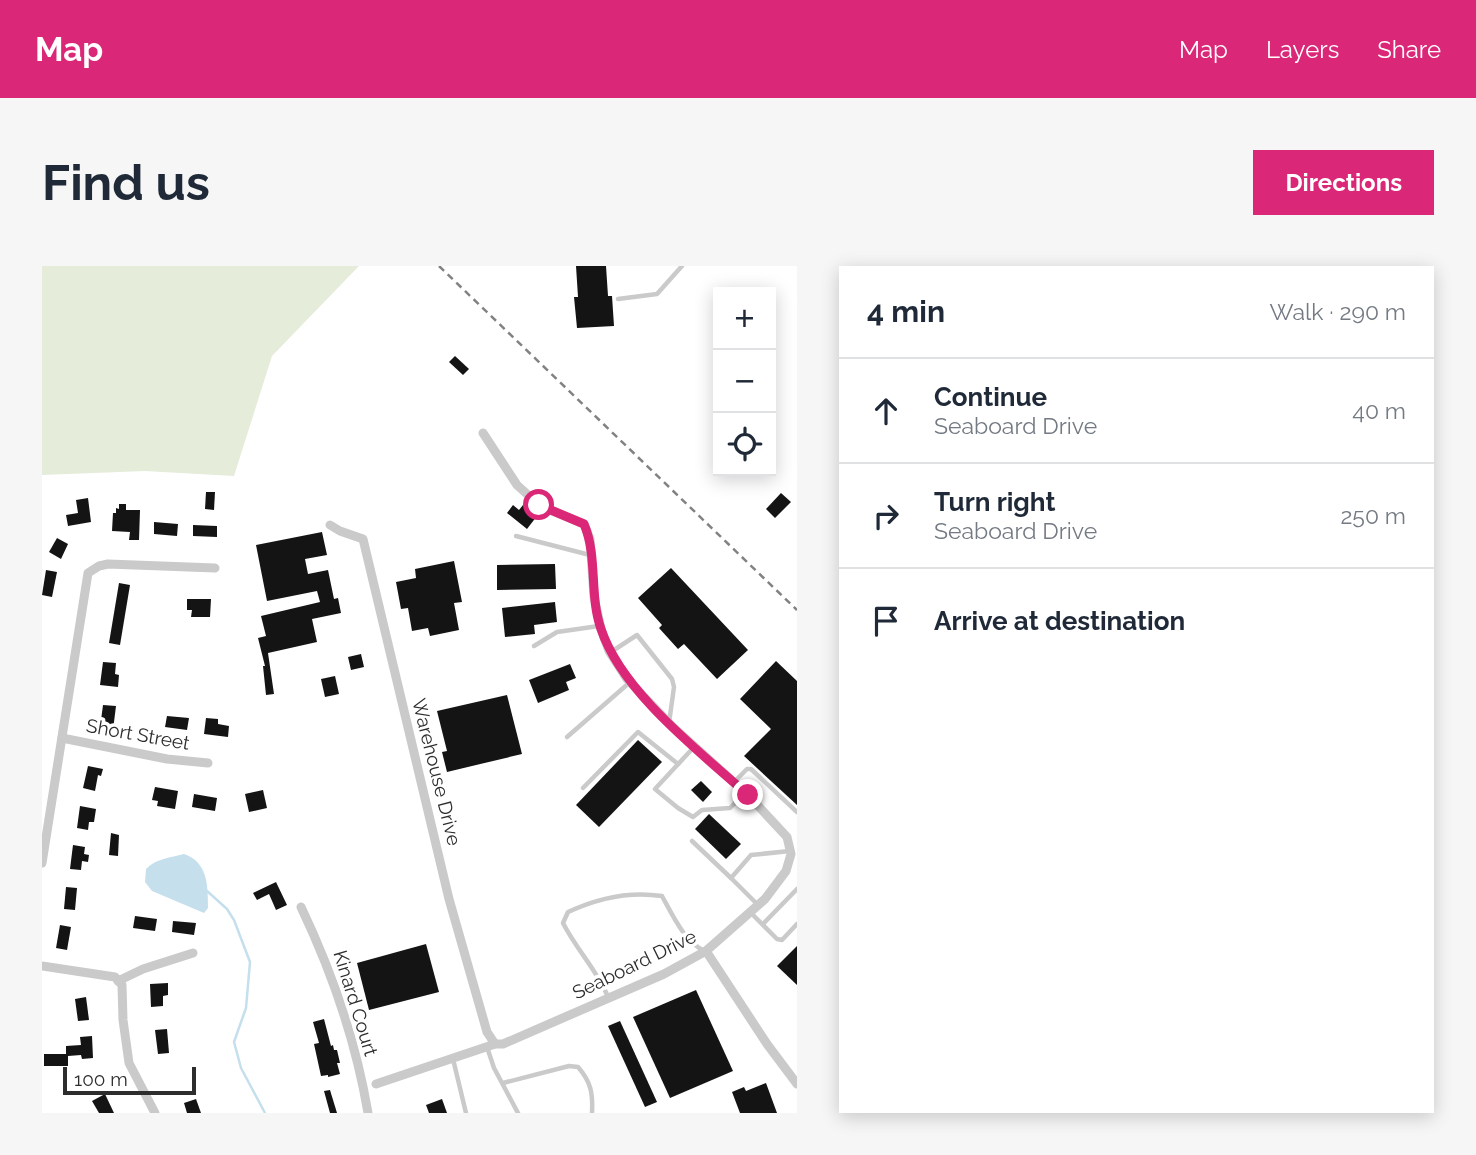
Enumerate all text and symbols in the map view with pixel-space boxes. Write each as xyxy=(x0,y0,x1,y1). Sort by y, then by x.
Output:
text: Map xyxy=(35,30,103,69)
text: Map xyxy=(1179,35,1228,64)
text: Layers xyxy=(1266,35,1339,64)
text: Share xyxy=(1377,35,1441,64)
button: Directions xyxy=(1253,150,1434,215)
text: Find us xyxy=(42,154,210,211)
map controls xyxy=(713,287,776,476)
button: + xyxy=(713,287,776,350)
text: 4 min xyxy=(867,294,945,329)
text: Walk · 290 m xyxy=(1270,298,1406,325)
button: − xyxy=(713,350,776,413)
text: Continue xyxy=(934,382,1047,412)
icon: ahead xyxy=(867,392,905,430)
text: 40 m xyxy=(1352,397,1406,424)
text: Seaboard Drive xyxy=(934,412,1097,439)
button: locate xyxy=(713,413,776,476)
text: Turn right xyxy=(934,487,1055,517)
route start xyxy=(523,489,554,520)
icon: right xyxy=(867,497,905,535)
text: 250 m xyxy=(1340,502,1406,529)
text: Seaboard Drive xyxy=(934,517,1097,544)
icon: arrive xyxy=(867,602,905,640)
text: Arrive at destination xyxy=(934,606,1185,636)
street label: Warehouse Drive xyxy=(408,696,466,848)
street label: Short Street xyxy=(85,714,192,754)
route end xyxy=(732,779,763,810)
street label: Seaboard Drive xyxy=(569,925,699,1003)
street label: Kinard Court xyxy=(329,947,383,1059)
scale bar xyxy=(63,1064,196,1096)
text: 100 m xyxy=(74,1068,128,1090)

